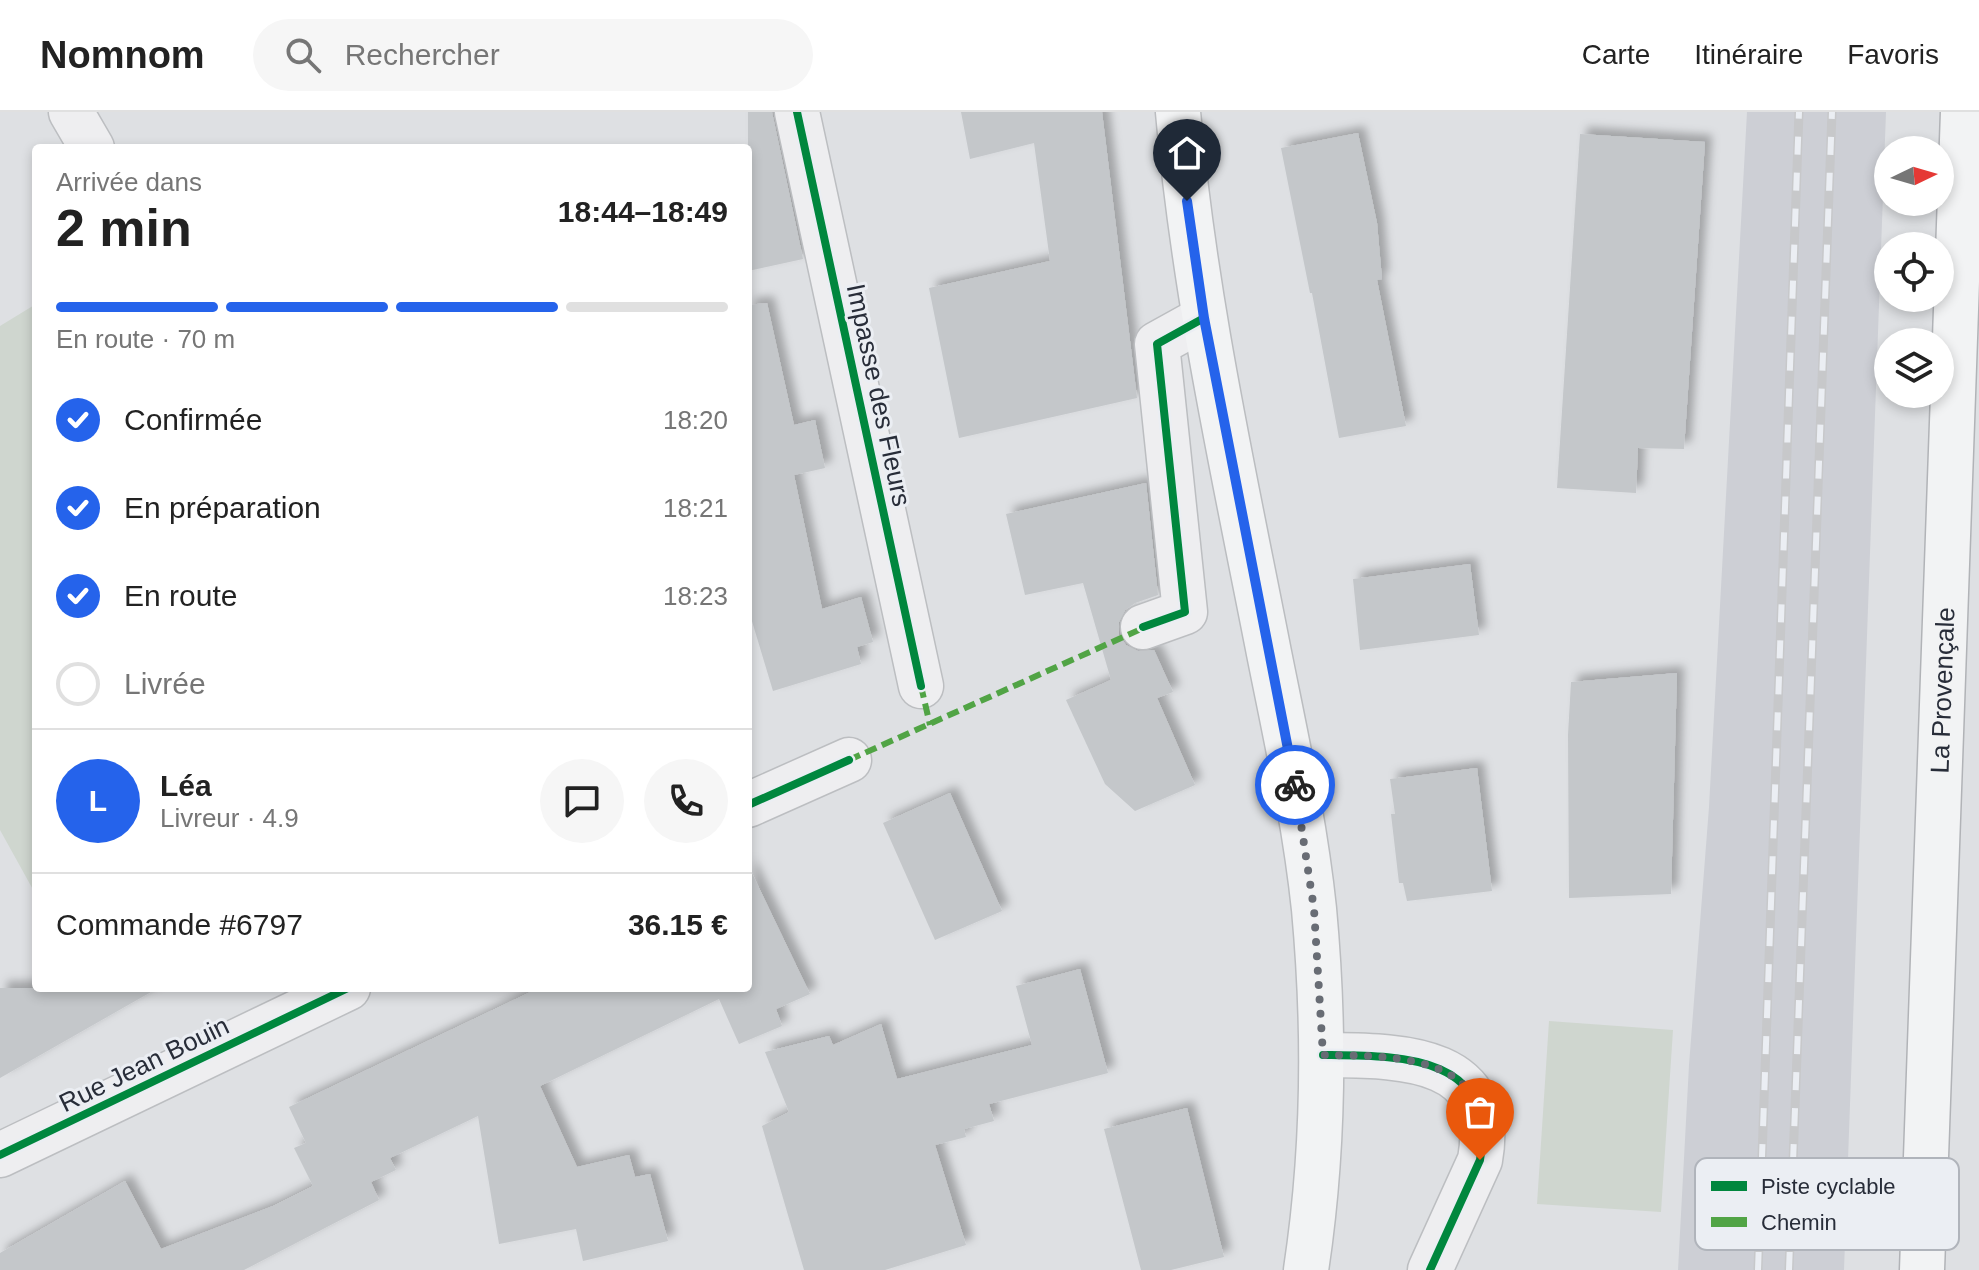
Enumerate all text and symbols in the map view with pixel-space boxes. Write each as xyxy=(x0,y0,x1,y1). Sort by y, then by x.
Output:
search box xyxy=(253,19,813,91)
icon: search xyxy=(281,33,325,77)
text: Nomnom xyxy=(40,34,205,76)
text: Rechercher xyxy=(345,38,500,71)
text: Carte xyxy=(1582,39,1650,70)
text: Itinéraire xyxy=(1694,39,1803,70)
text: Favoris xyxy=(1847,39,1939,70)
pin xyxy=(1153,119,1221,201)
icon: home xyxy=(1165,131,1209,175)
north arrow xyxy=(1874,136,1954,216)
map controls xyxy=(1874,136,1954,408)
text: Arrivée dans xyxy=(56,167,202,197)
text: 18:44–18:49 xyxy=(558,195,728,228)
text: 2 min xyxy=(56,199,192,257)
button: locate xyxy=(1874,232,1954,312)
street label: Impasse des Fleurs xyxy=(841,281,917,509)
text: En route · 70 m xyxy=(56,324,235,354)
button: layers xyxy=(1874,328,1954,408)
icon: check xyxy=(56,398,100,442)
text: Confirmée xyxy=(124,403,262,436)
text: 18:20 xyxy=(663,405,728,435)
icon: check xyxy=(56,486,100,530)
text: En préparation xyxy=(124,491,321,524)
text: 18:21 xyxy=(663,493,728,523)
icon: check xyxy=(56,574,100,618)
text: En route xyxy=(124,579,237,612)
text: 18:23 xyxy=(663,581,728,611)
street label: La Provençale xyxy=(1925,607,1960,774)
text: Livrée xyxy=(124,667,206,700)
courier xyxy=(1255,745,1335,825)
button: chat xyxy=(540,759,624,843)
button: phone xyxy=(644,759,728,843)
icon: bike xyxy=(1273,763,1317,807)
text: Léa xyxy=(160,769,212,802)
text: L xyxy=(89,784,107,817)
text: Livreur · 4.9 xyxy=(160,803,299,833)
text: Commande #6797 xyxy=(56,908,303,941)
text: 36.15 € xyxy=(628,908,728,941)
street label: Rue Jean Bouin xyxy=(54,1010,234,1118)
pin xyxy=(1446,1078,1514,1160)
icon: bag xyxy=(1458,1090,1502,1134)
legend xyxy=(1695,1158,1959,1250)
text: Piste cyclable xyxy=(1761,1174,1896,1199)
text: Chemin xyxy=(1761,1210,1837,1235)

